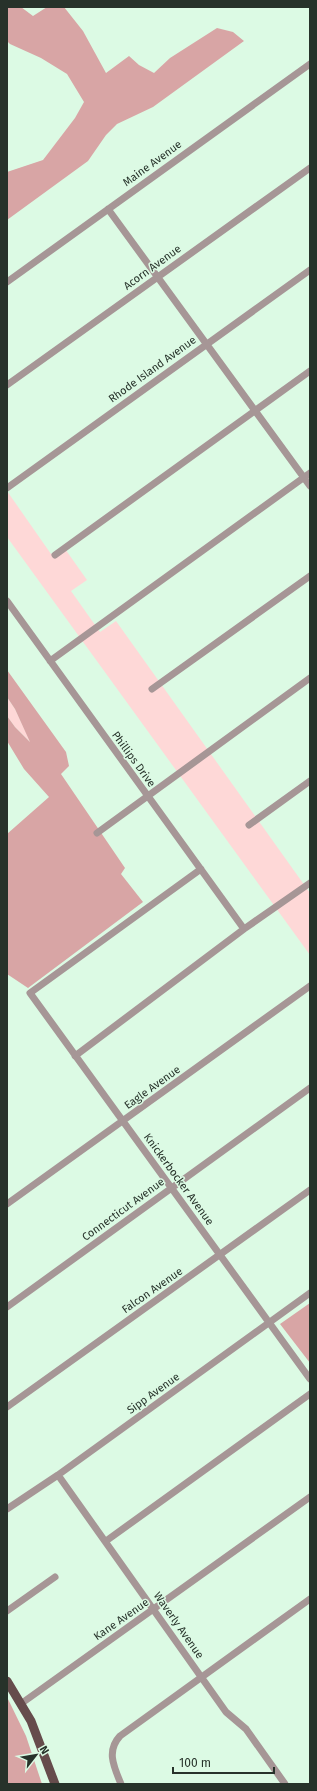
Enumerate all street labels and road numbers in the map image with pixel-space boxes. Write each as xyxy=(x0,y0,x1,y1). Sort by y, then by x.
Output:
street label: Maine Avenue xyxy=(120,138,184,189)
street label: Acorn Avenue xyxy=(121,242,184,293)
street label: Rhode Island Avenue xyxy=(106,333,199,406)
street label: Phillips Drive xyxy=(109,729,158,790)
street label: Eagle Avenue xyxy=(122,1063,183,1112)
street label: Knickerbocker Avenue xyxy=(141,1131,216,1228)
street label: Connecticut Avenue xyxy=(80,1175,167,1244)
street label: Falcon Avenue xyxy=(119,1265,185,1316)
street label: Sipp Avenue xyxy=(125,1370,182,1417)
street label: Waverly Avenue xyxy=(151,1590,206,1661)
street label: Kane Avenue xyxy=(91,1596,151,1643)

